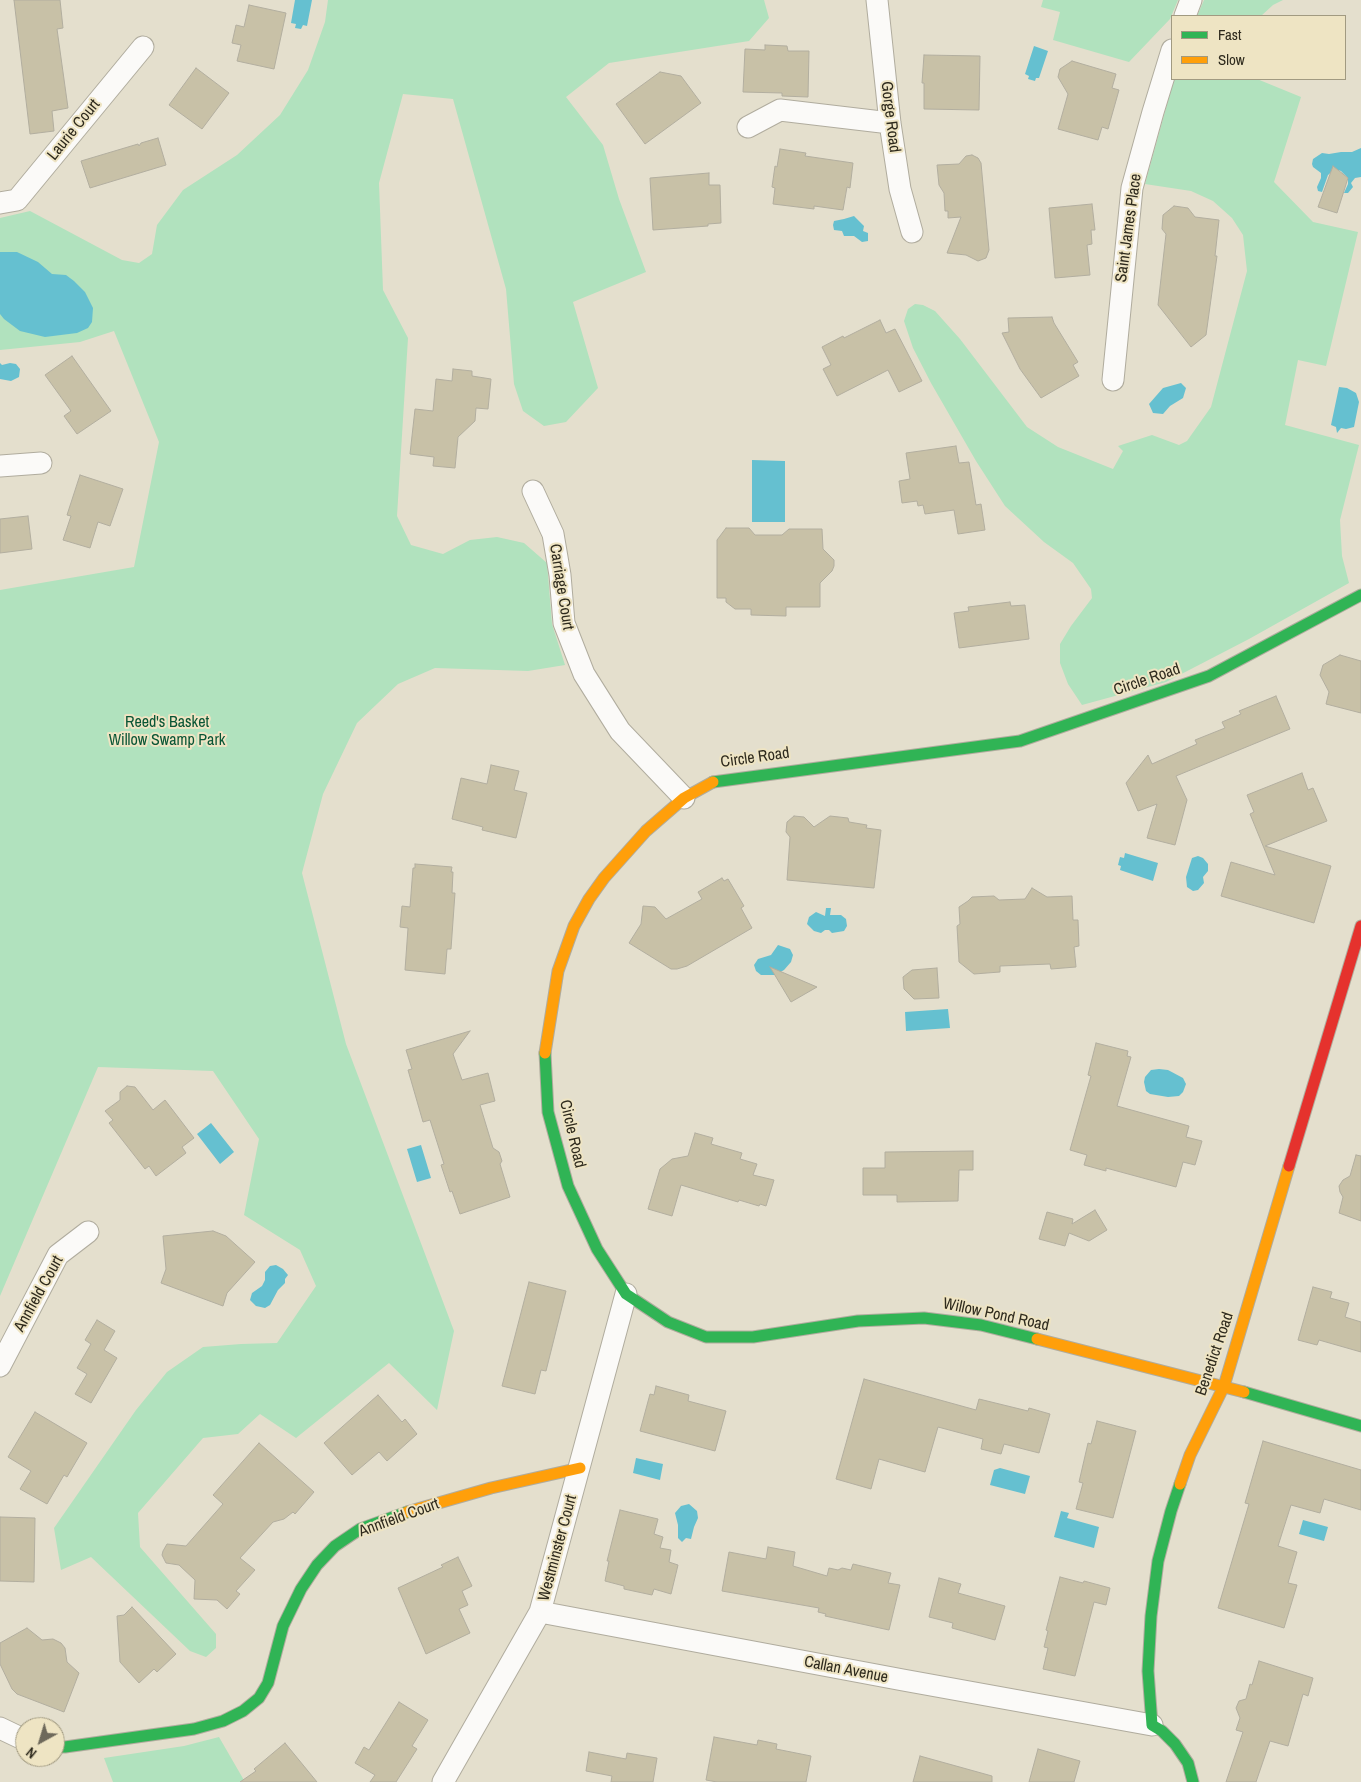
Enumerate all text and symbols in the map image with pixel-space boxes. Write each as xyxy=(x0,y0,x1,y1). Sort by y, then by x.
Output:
legend xyxy=(1171,15,1346,80)
text: Fast xyxy=(1218,24,1241,45)
text: Slow xyxy=(1218,49,1245,70)
street label: Gorge Road xyxy=(876,80,904,154)
street label: Laurie Court xyxy=(44,96,104,164)
street label: Saint James Place xyxy=(1112,173,1146,283)
street label: Carriage Court xyxy=(545,543,577,631)
street label: Circle Road xyxy=(1111,660,1183,700)
park label: Reed's Basket Willow Swamp Park xyxy=(109,713,225,751)
street label: Circle Road xyxy=(719,744,791,772)
street label: Circle Road xyxy=(555,1098,589,1170)
street label: Annfield Court xyxy=(10,1253,68,1335)
street label: Willow Pond Road xyxy=(941,1294,1051,1336)
street label: Benedict Road xyxy=(1192,1310,1238,1398)
street label: Westminster Court xyxy=(535,1493,581,1603)
street label: Annfield Court xyxy=(356,1495,442,1541)
street label: Callan Avenue xyxy=(802,1652,890,1688)
north arrow xyxy=(15,1717,65,1767)
text: N xyxy=(22,1743,40,1762)

